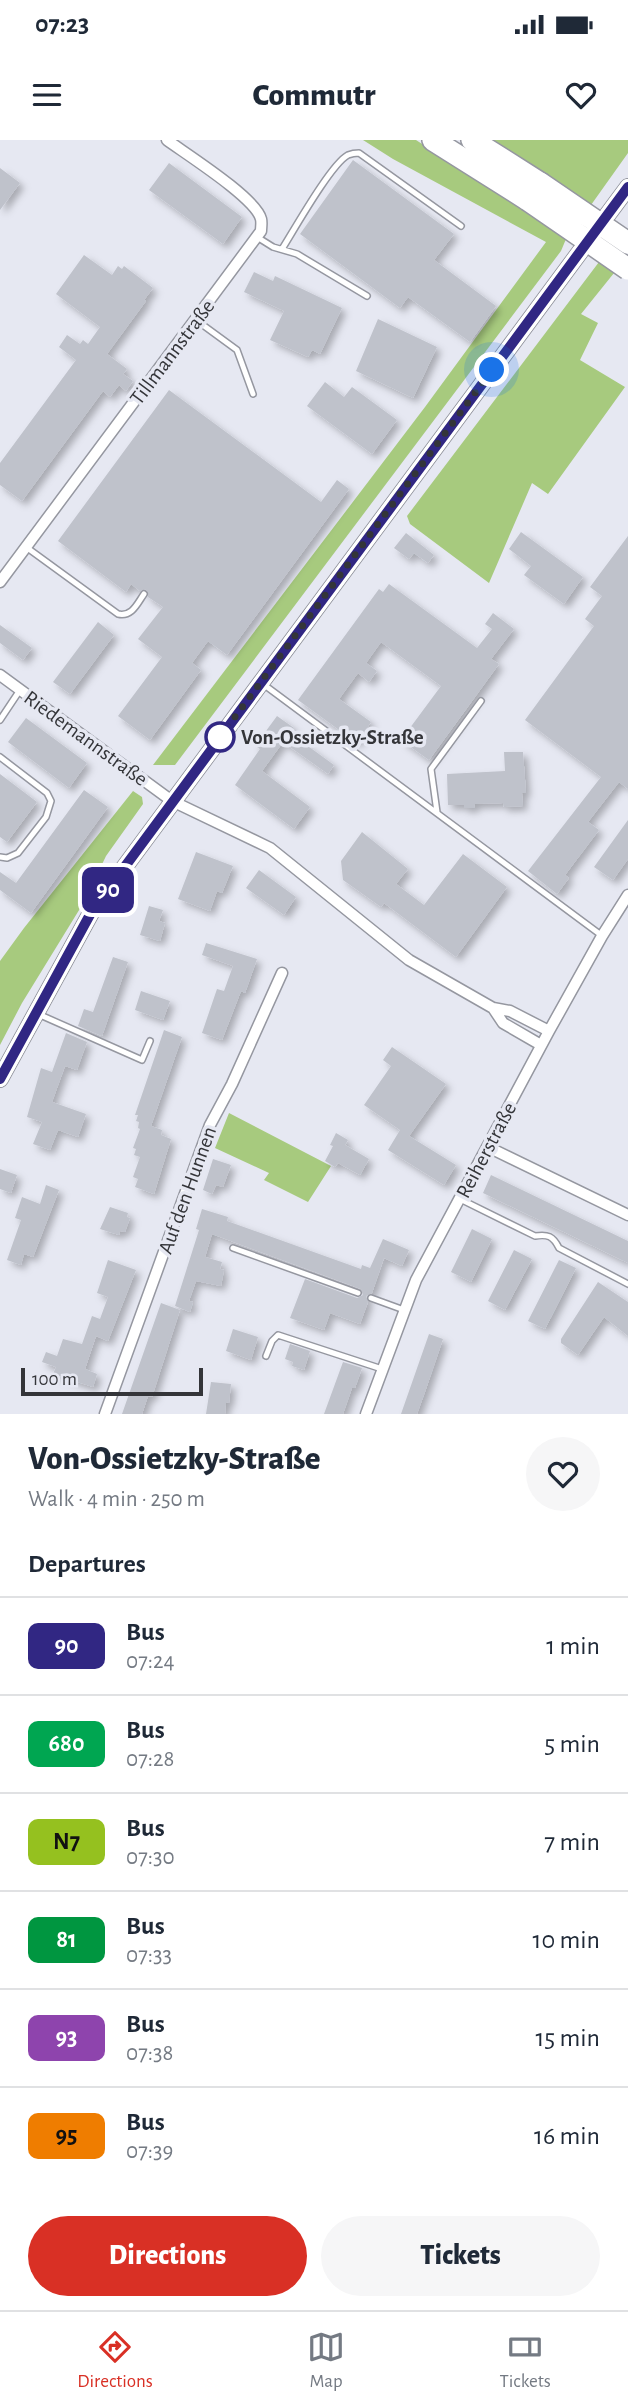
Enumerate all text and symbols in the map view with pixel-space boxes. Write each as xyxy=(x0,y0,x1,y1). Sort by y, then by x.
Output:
text: 07:23 xyxy=(35,11,89,37)
icon: menu xyxy=(28,76,66,114)
icon: heart xyxy=(562,76,600,114)
text: Commutr xyxy=(252,79,376,111)
street label: Tillmannstraße xyxy=(126,296,219,409)
your location xyxy=(474,352,509,387)
street label: Riedemannstraße xyxy=(20,687,151,790)
marker: Von-Ossietzky-Straße xyxy=(205,722,235,752)
place label: Von-Ossietzky-Straße xyxy=(241,727,424,748)
line badge: 90 xyxy=(76,867,140,913)
text: 90 xyxy=(96,878,120,902)
street label: Reiherstraße xyxy=(452,1099,520,1202)
street label: Auf den Hunnen xyxy=(155,1124,220,1257)
scale bar xyxy=(21,1365,203,1397)
text: 100 m xyxy=(32,1370,77,1389)
button: heart xyxy=(526,1437,600,1511)
text: Von-Ossietzky-Straße xyxy=(28,1443,321,1476)
text: Walk · 4 min · 250 m xyxy=(28,1488,205,1511)
text: Departures xyxy=(28,1551,146,1577)
text: Bus xyxy=(126,1619,165,1645)
text: 1 min xyxy=(546,1633,600,1659)
text: 90 xyxy=(54,1634,79,1658)
text: 07:24 xyxy=(126,1650,175,1673)
text: Bus xyxy=(126,1717,165,1743)
text: 5 min xyxy=(544,1731,600,1757)
text: 680 xyxy=(49,1732,84,1756)
text: 07:28 xyxy=(126,1748,174,1771)
text: Bus xyxy=(126,1815,165,1841)
text: 7 min xyxy=(544,1829,600,1855)
text: N7 xyxy=(53,1830,80,1854)
text: 07:30 xyxy=(126,1846,175,1869)
text: Bus xyxy=(126,1913,165,1939)
text: 10 min xyxy=(533,1927,600,1953)
text: 81 xyxy=(56,1928,77,1952)
text: 07:33 xyxy=(126,1944,172,1967)
text: Bus xyxy=(126,2011,165,2037)
text: 15 min xyxy=(535,2025,600,2051)
text: 93 xyxy=(56,2026,77,2050)
text: 07:38 xyxy=(126,2042,173,2065)
text: Bus xyxy=(126,2109,165,2135)
text: 16 min xyxy=(534,2123,600,2149)
text: 95 xyxy=(56,2124,77,2148)
text: 07:39 xyxy=(126,2140,173,2163)
button: Directions xyxy=(28,2216,307,2296)
button: Tickets xyxy=(321,2216,600,2296)
tab: Directions xyxy=(77,2328,153,2393)
tab: Map xyxy=(307,2328,345,2393)
tab: Tickets xyxy=(499,2328,551,2393)

